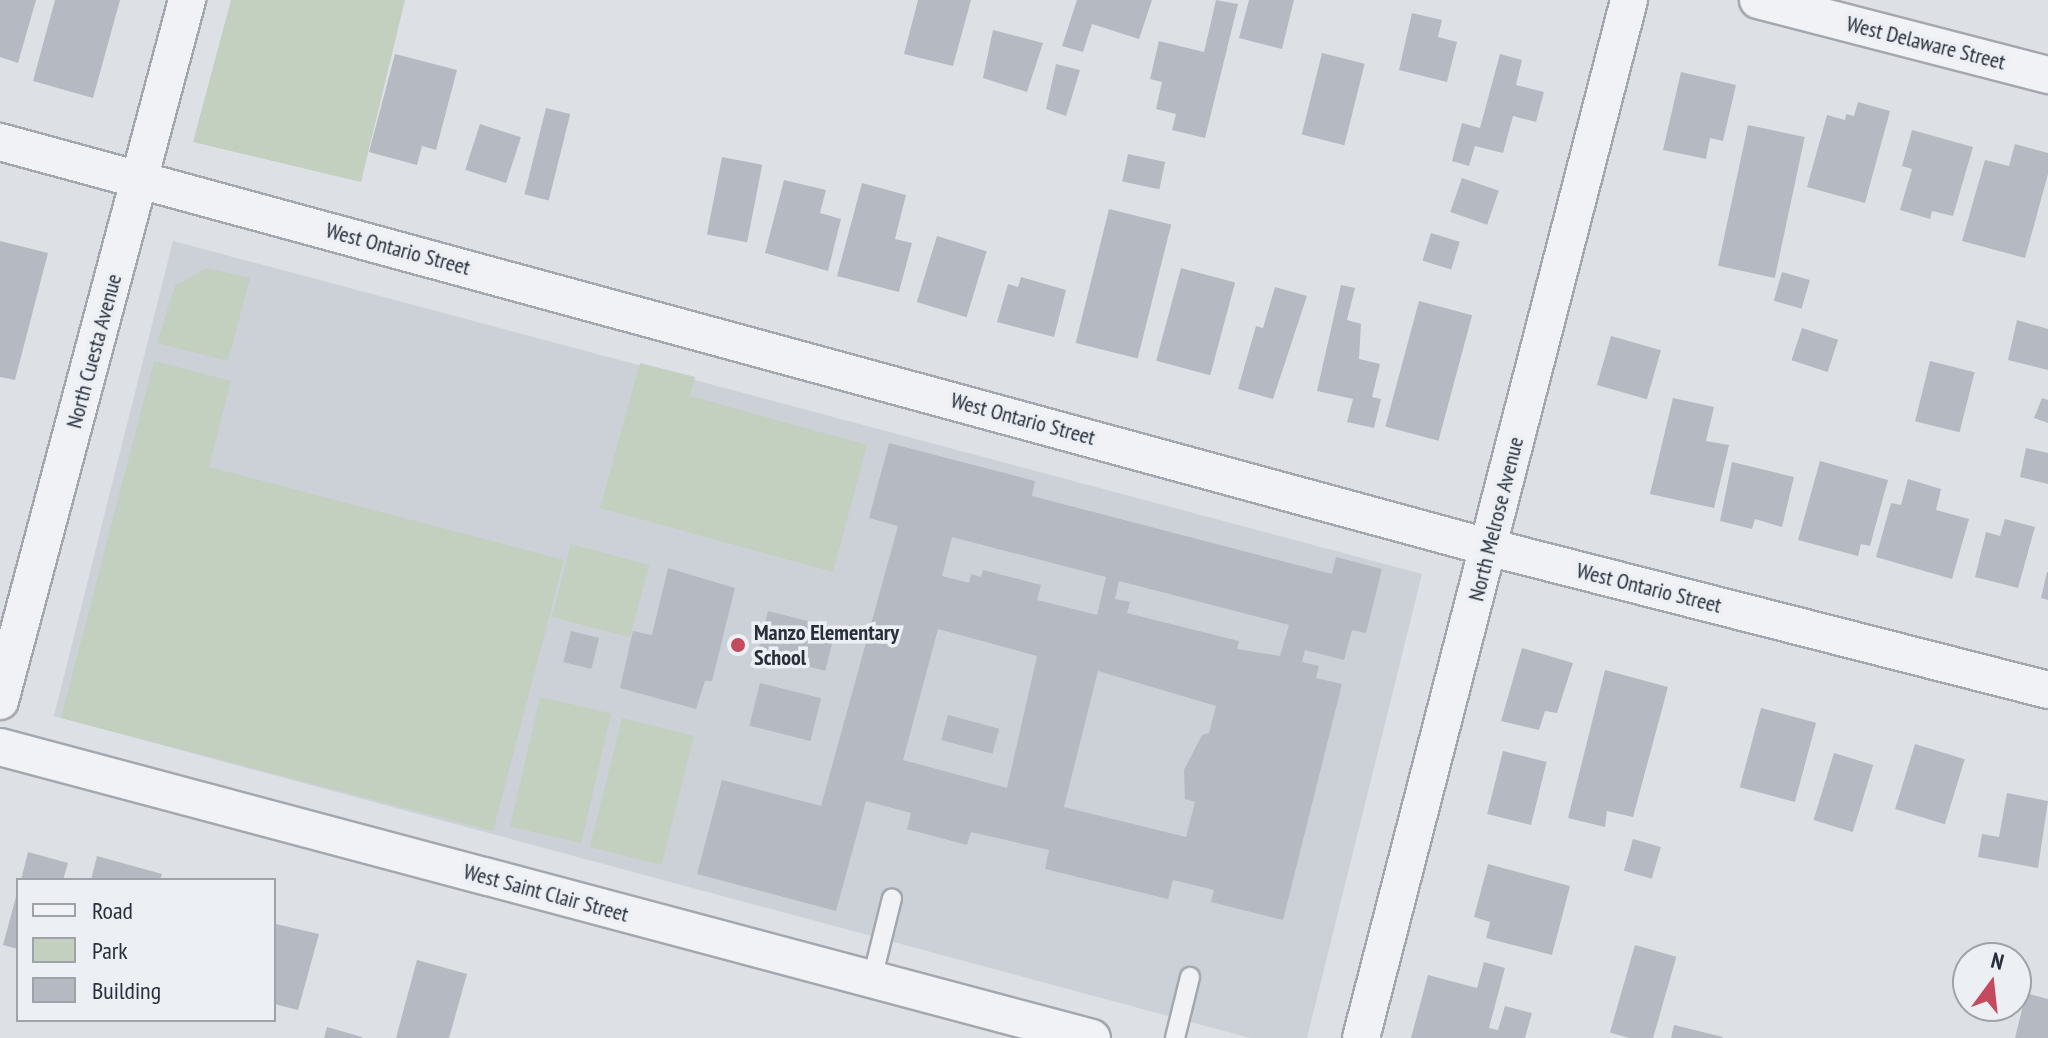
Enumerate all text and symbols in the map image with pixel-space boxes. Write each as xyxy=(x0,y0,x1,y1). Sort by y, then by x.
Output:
street label: West Delaware Street xyxy=(1844,10,2008,76)
street label: West Ontario Street xyxy=(323,217,473,281)
street label: North Cuesta Avenue xyxy=(61,271,127,431)
street label: West Ontario Street xyxy=(948,387,1098,451)
street label: North Melrose Avenue xyxy=(1463,434,1529,604)
street label: West Ontario Street xyxy=(1574,557,1724,619)
place label: Manzo Elementary School xyxy=(754,619,899,670)
marker: Manzo Elementary School xyxy=(729,636,747,654)
street label: West Saint Clair Street xyxy=(461,858,631,928)
legend xyxy=(16,878,276,1022)
text: Road xyxy=(92,895,133,926)
text: Park xyxy=(92,935,128,966)
north arrow xyxy=(1952,942,2032,1022)
text: N xyxy=(1988,946,2007,976)
text: Building xyxy=(92,975,161,1006)

